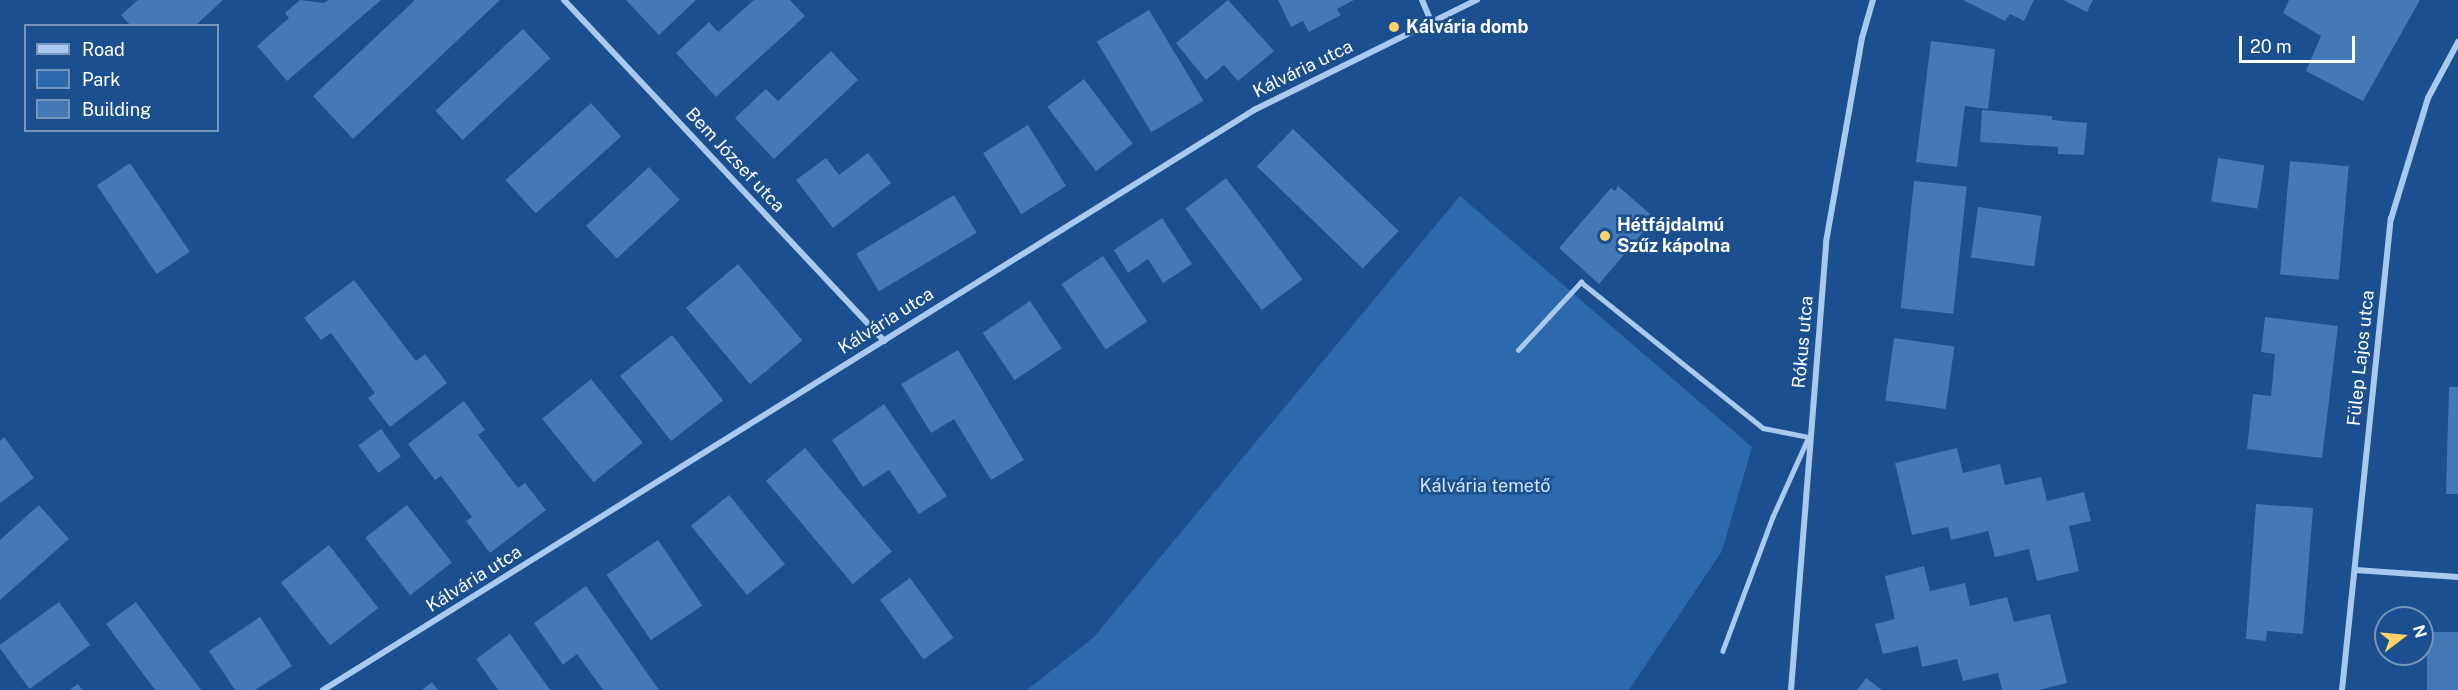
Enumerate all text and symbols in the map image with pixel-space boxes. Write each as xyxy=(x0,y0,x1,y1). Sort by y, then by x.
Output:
place label: Kálvária domb xyxy=(1406,16,1528,38)
marker: Kálvária domb xyxy=(1387,20,1401,34)
legend xyxy=(24,24,219,132)
scale bar xyxy=(2242,24,2358,62)
street label: Kálvária utca xyxy=(1249,35,1357,103)
text: 20 m xyxy=(2250,36,2292,57)
text: Road xyxy=(82,39,125,60)
text: Park xyxy=(82,69,120,90)
text: Building xyxy=(82,99,151,120)
street label: Bem József utca xyxy=(681,103,789,217)
place label: Hétfájdalmú Szűz kápolna xyxy=(1617,215,1730,258)
marker: Hétfájdalmú Szűz kápolna xyxy=(1598,229,1612,243)
street label: Kálvária utca xyxy=(834,283,938,359)
street label: Fülep Lajos utca xyxy=(2343,289,2379,427)
street label: Rókus utca xyxy=(1788,295,1818,389)
park label: Kálvária temető xyxy=(1419,475,1551,497)
street label: Kálvária utca xyxy=(422,541,526,617)
north arrow xyxy=(2374,606,2434,666)
text: N xyxy=(2409,623,2431,640)

